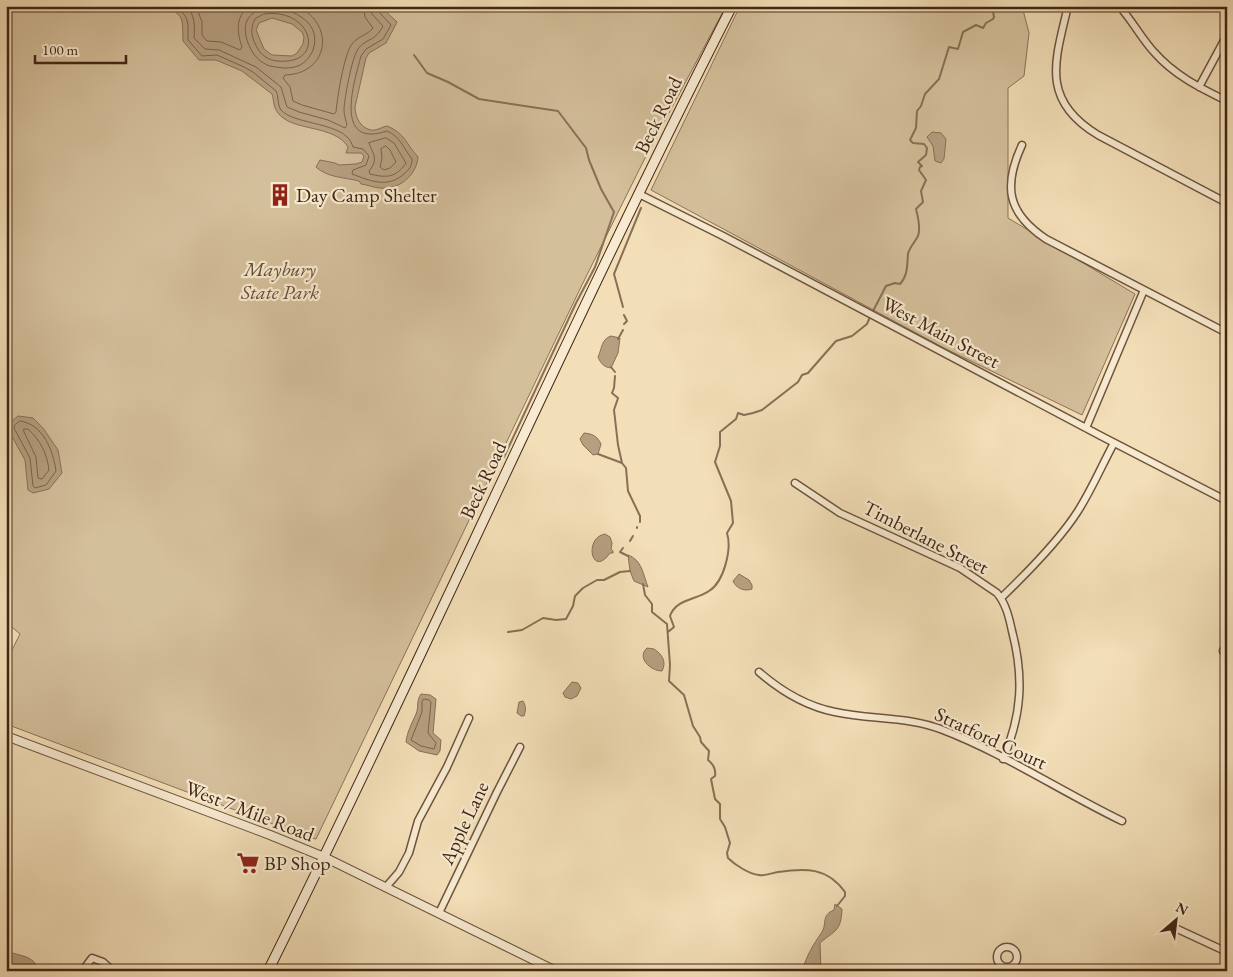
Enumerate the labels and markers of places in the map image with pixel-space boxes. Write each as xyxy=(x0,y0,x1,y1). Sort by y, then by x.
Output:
building icon: Day Camp Shelter xyxy=(267,182,293,208)
place label: Day Camp Shelter xyxy=(296,182,437,208)
supermarket icon: BP Shop xyxy=(235,850,261,876)
place label: BP Shop xyxy=(264,850,331,876)

